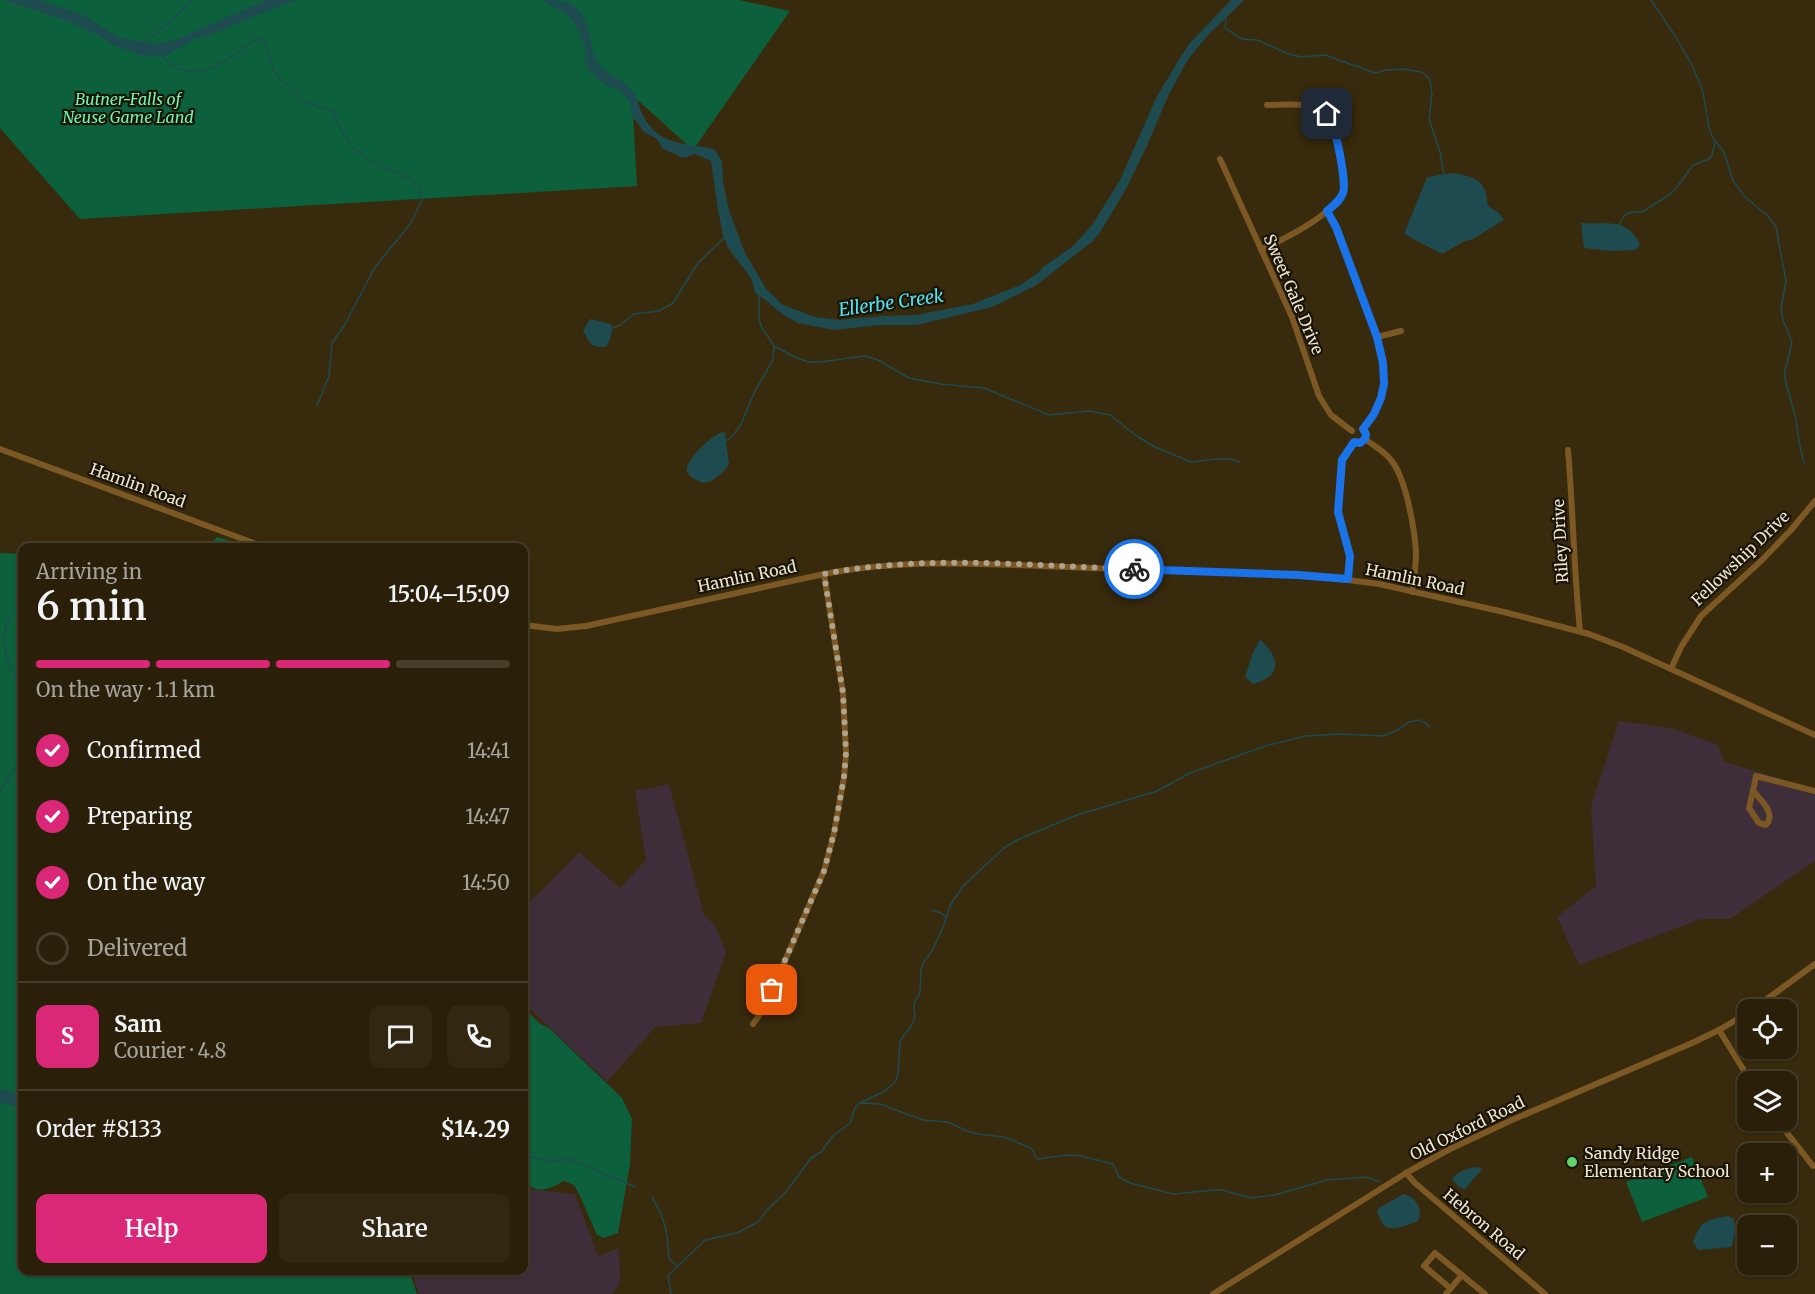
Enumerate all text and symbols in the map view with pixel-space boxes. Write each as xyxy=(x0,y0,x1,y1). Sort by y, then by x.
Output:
pin xyxy=(1301,88,1352,139)
park label: Butner-Falls of Neuse Game Land xyxy=(62,89,194,127)
icon: home xyxy=(1310,97,1343,130)
street label: Sweet Gale Drive xyxy=(1260,231,1328,357)
water label: Ellerbe Creek xyxy=(837,284,945,321)
street label: Hamlin Road xyxy=(87,458,189,512)
street label: Riley Drive xyxy=(1548,498,1572,584)
street label: Fellowship Drive xyxy=(1687,506,1793,610)
courier xyxy=(1104,539,1164,599)
icon: bike xyxy=(1118,553,1151,586)
street label: Hamlin Road xyxy=(696,556,799,596)
text: Arriving in xyxy=(36,559,142,584)
street label: Hamlin Road xyxy=(1364,559,1467,599)
text: 15:04–15:09 xyxy=(388,580,510,608)
text: 6 min xyxy=(36,582,147,631)
text: On the way · 1.1 km xyxy=(36,677,215,702)
icon: check xyxy=(36,734,69,767)
text: Confirmed xyxy=(87,736,201,764)
text: 14:41 xyxy=(467,738,510,763)
icon: check xyxy=(36,800,69,833)
text: Preparing xyxy=(87,802,192,830)
text: 14:47 xyxy=(465,804,510,829)
icon: check xyxy=(36,866,69,899)
text: On the way xyxy=(87,868,205,896)
text: 14:50 xyxy=(462,870,510,895)
text: Delivered xyxy=(87,934,187,962)
pin xyxy=(746,964,797,1015)
icon: bag xyxy=(755,973,788,1006)
map controls xyxy=(1737,999,1797,1275)
button: locate xyxy=(1737,999,1797,1059)
button: chat xyxy=(369,1005,432,1068)
button: phone xyxy=(447,1005,510,1068)
text: Sam xyxy=(114,1010,162,1038)
text: S xyxy=(61,1022,74,1050)
text: Courier · 4.8 xyxy=(114,1038,226,1063)
button: layers xyxy=(1737,1071,1797,1131)
street label: Old Oxford Road xyxy=(1406,1091,1528,1164)
text: Order #8133 xyxy=(36,1115,162,1143)
text: $14.29 xyxy=(441,1115,510,1143)
place label: Sandy Ridge Elementary School xyxy=(1584,1143,1730,1181)
button: + xyxy=(1737,1143,1797,1203)
marker: Sandy Ridge Elementary School xyxy=(1565,1155,1579,1169)
street label: Hebron Road xyxy=(1439,1184,1529,1264)
button: Help xyxy=(36,1194,267,1263)
button: Share xyxy=(279,1194,510,1263)
button: − xyxy=(1737,1215,1797,1275)

